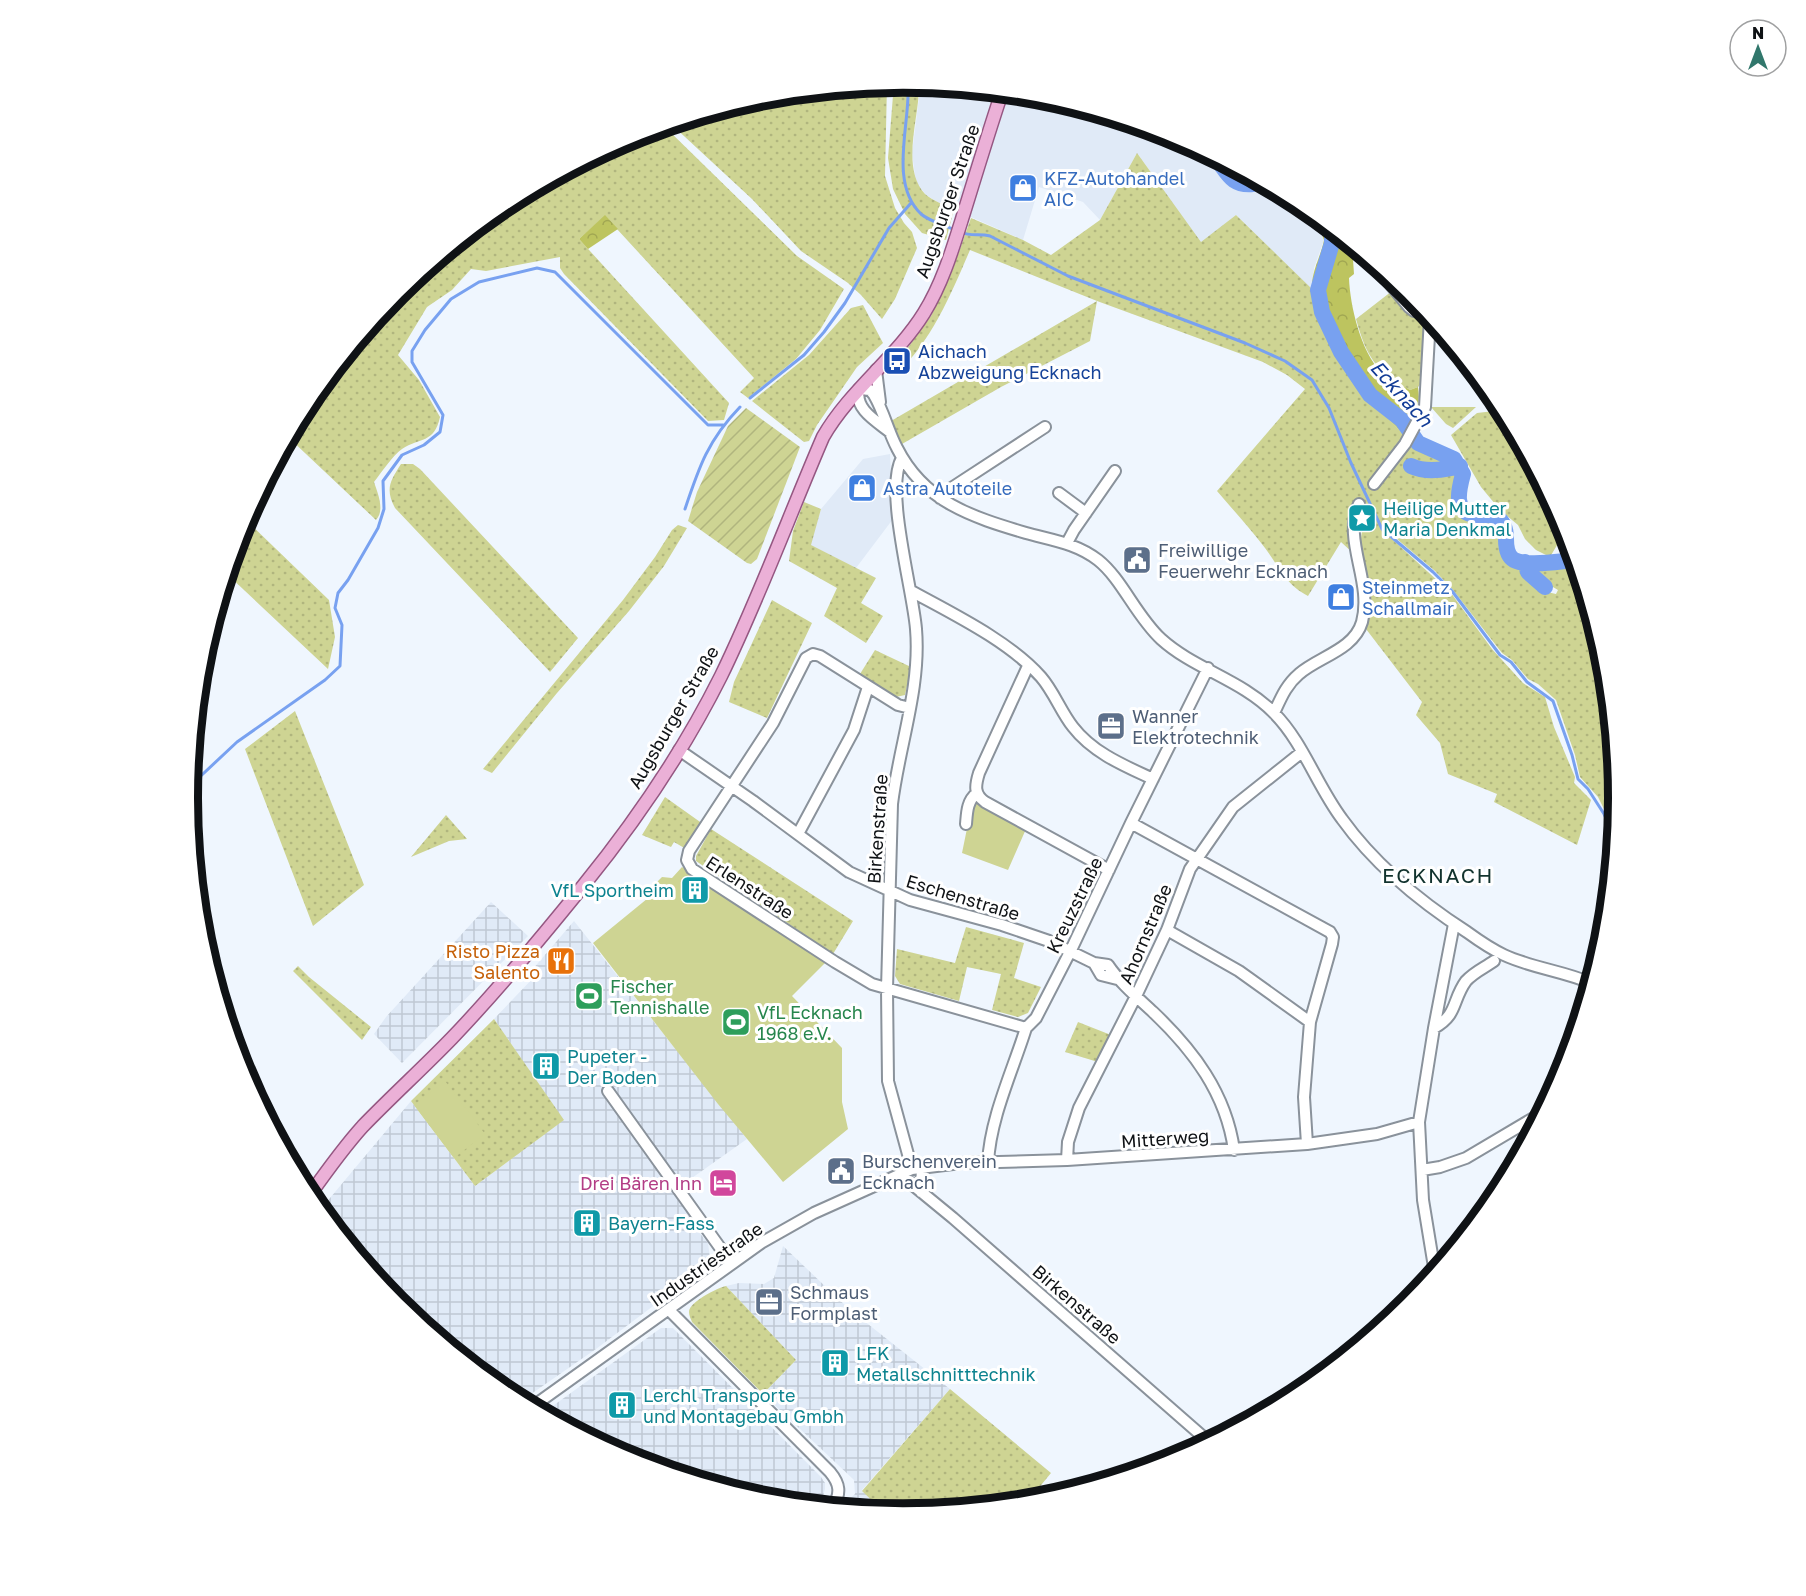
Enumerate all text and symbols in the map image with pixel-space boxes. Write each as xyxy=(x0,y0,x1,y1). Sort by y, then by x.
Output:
north arrow xyxy=(1728,18,1788,78)
text: N xyxy=(1752,23,1764,43)
street label: Augsburger Straße xyxy=(910,121,984,281)
place label: KFZ-Autohandel AIC xyxy=(1044,167,1185,210)
shop icon: KFZ-Autohandel AIC xyxy=(1007,172,1039,204)
place label: Aichach Abzweigung Ecknach xyxy=(918,340,1102,383)
bus stop icon: Aichach Abzweigung Ecknach xyxy=(881,345,913,377)
water label: Ecknach xyxy=(1366,355,1438,432)
shop icon: Astra Autoteile xyxy=(846,472,878,504)
place label: Astra Autoteile xyxy=(883,477,1012,499)
place label: Heilige Mutter Maria Denkmal xyxy=(1383,497,1512,540)
place icon: Heilige Mutter Maria Denkmal xyxy=(1346,502,1378,534)
place label: Freiwillige Feuerwehr Ecknach xyxy=(1158,539,1328,582)
public building icon: Freiwillige Feuerwehr Ecknach xyxy=(1121,544,1153,576)
place label: Steinmetz Schallmair xyxy=(1362,576,1454,619)
shop icon: Steinmetz Schallmair xyxy=(1325,581,1357,613)
street label: Augsburger Straße xyxy=(623,642,723,792)
place label: Wanner Elektrotechnik xyxy=(1132,705,1259,748)
office icon: Wanner Elektrotechnik xyxy=(1095,710,1127,742)
street label: Birkenstraße xyxy=(862,773,892,885)
street label: Erlenstraße xyxy=(702,851,798,923)
street label: Kreuzstraße xyxy=(1041,853,1107,957)
district label: ECKNACH xyxy=(1382,862,1494,888)
street label: Eschenstraße xyxy=(904,869,1022,925)
building icon: VfL Sportheim xyxy=(679,874,711,906)
place label: VfL Sportheim xyxy=(551,879,674,901)
street label: Ahornstraße xyxy=(1114,881,1176,987)
place label: Risto Pizza Salento xyxy=(446,940,540,983)
restaurant icon: Risto Pizza Salento xyxy=(545,945,577,977)
place label: Fischer Tennishalle xyxy=(610,975,710,1018)
sports icon: Fischer Tennishalle xyxy=(573,980,605,1012)
place label: VfL Ecknach 1968 e.V. xyxy=(757,1001,863,1044)
sports icon: VfL Ecknach 1968 e.V. xyxy=(720,1006,752,1038)
place label: Pupeter - Der Boden xyxy=(567,1045,657,1088)
building icon: Pupeter - Der Boden xyxy=(530,1050,562,1082)
street label: Mitterweg xyxy=(1120,1124,1210,1152)
place label: Burschenverein Ecknach xyxy=(862,1150,997,1193)
public building icon: Burschenverein Ecknach xyxy=(825,1155,857,1187)
hotel icon: Drei Bären Inn xyxy=(707,1167,739,1199)
place label: Drei Bären Inn xyxy=(580,1172,702,1194)
building icon: Bayern-Fass xyxy=(571,1207,603,1239)
place label: Bayern-Fass xyxy=(608,1212,715,1234)
street label: Industriestraße xyxy=(645,1217,767,1311)
street label: Birkenstraße xyxy=(1028,1260,1126,1348)
place label: Schmaus Formplast xyxy=(790,1281,878,1324)
office icon: Schmaus Formplast xyxy=(753,1286,785,1318)
place label: LFK Metallschnitttechnik xyxy=(856,1342,1036,1385)
building icon: LFK Metallschnitttechnik xyxy=(819,1347,851,1379)
place label: Lerchl Transporte und Montagebau Gmbh xyxy=(643,1384,844,1427)
building icon: Lerchl Transporte und Montagebau Gmbh xyxy=(606,1389,638,1421)

